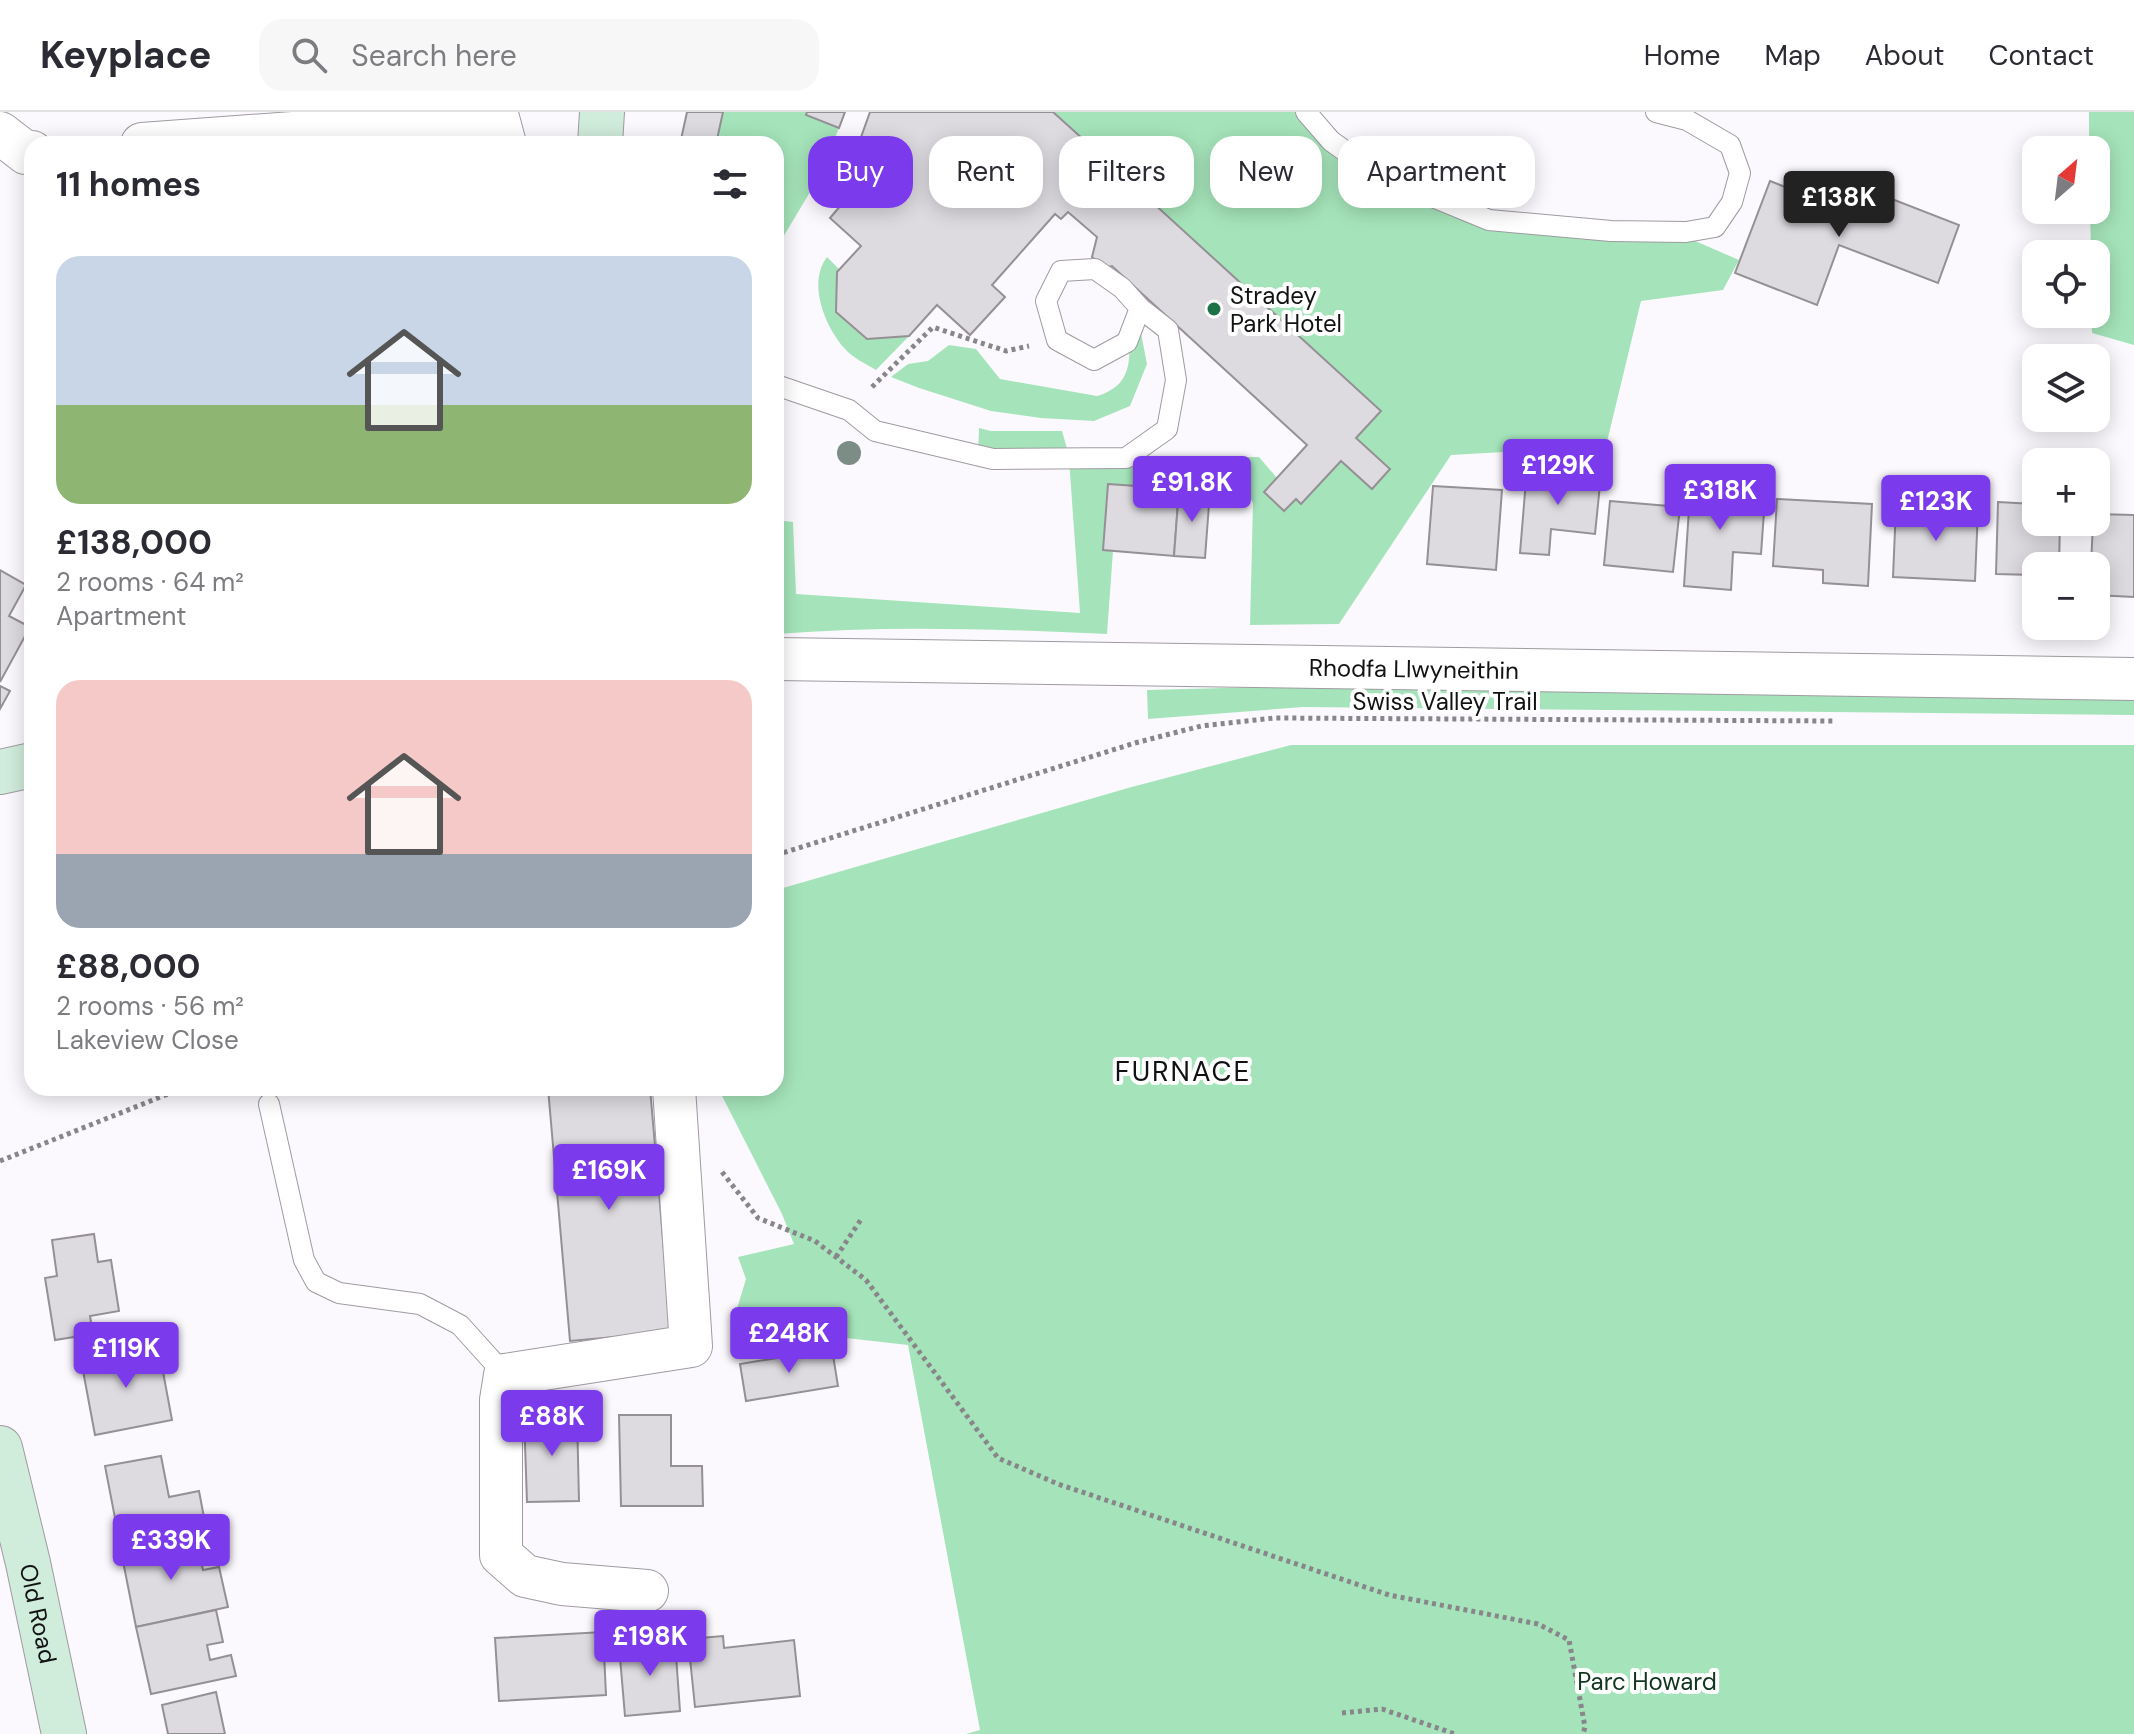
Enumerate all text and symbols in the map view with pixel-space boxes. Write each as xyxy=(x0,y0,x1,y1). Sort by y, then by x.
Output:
search box xyxy=(259,19,819,91)
text: Keyplace xyxy=(40,30,211,80)
icon: search xyxy=(287,33,331,77)
text: Search here xyxy=(351,36,517,75)
text: Home xyxy=(1644,37,1720,74)
text: Map xyxy=(1764,37,1821,74)
text: About xyxy=(1865,37,1944,74)
text: Contact xyxy=(1988,37,2094,74)
chip: Buy xyxy=(808,136,913,208)
chip: Rent xyxy=(929,136,1043,208)
chip: Filters xyxy=(1059,136,1194,208)
chip: New xyxy=(1210,136,1322,208)
chip: Apartment xyxy=(1338,136,1535,208)
north arrow xyxy=(2022,136,2110,224)
map controls xyxy=(2022,136,2110,640)
text: 11 homes xyxy=(56,162,201,207)
icon: filters xyxy=(708,162,752,206)
pin: £138K xyxy=(1783,171,1895,239)
text: £138K xyxy=(1802,180,1876,214)
button: locate xyxy=(2022,240,2110,328)
place label: Stradey Park Hotel xyxy=(1230,280,1342,339)
marker: Stradey Park Hotel xyxy=(1205,300,1223,318)
icon: home xyxy=(332,308,476,452)
button: layers xyxy=(2022,344,2110,432)
pin: £129K xyxy=(1502,439,1614,507)
text: £129K xyxy=(1521,448,1595,482)
button: + xyxy=(2022,448,2110,536)
pin: £91.8K xyxy=(1127,456,1257,524)
pin: £318K xyxy=(1664,464,1776,532)
text: £91.8K xyxy=(1151,465,1233,499)
text: £318K xyxy=(1683,473,1757,507)
pin: £123K xyxy=(1880,475,1992,543)
text: £123K xyxy=(1899,484,1973,518)
text: £138,000 xyxy=(56,520,212,565)
button: − xyxy=(2022,552,2110,640)
text: 2 rooms · 64 m² xyxy=(56,565,244,599)
text: Apartment xyxy=(56,599,187,633)
street label: Rhodfa Llwyneithin xyxy=(1309,651,1519,685)
street label: Swiss Valley Trail xyxy=(1353,686,1537,717)
icon: home xyxy=(332,732,476,876)
text: £88,000 xyxy=(56,944,201,989)
text: 2 rooms · 56 m² xyxy=(56,989,244,1023)
text: Lakeview Close xyxy=(56,1023,239,1057)
district label: FURNACE xyxy=(1115,1053,1251,1090)
pin: £169K xyxy=(553,1144,665,1212)
text: £169K xyxy=(571,1153,647,1187)
pin: £248K xyxy=(733,1307,845,1375)
text: £248K xyxy=(748,1316,830,1350)
pin: £119K xyxy=(70,1322,182,1390)
text: £119K xyxy=(92,1331,160,1365)
pin: £88K xyxy=(505,1390,599,1458)
text: £88K xyxy=(519,1399,585,1433)
pin: £339K xyxy=(115,1514,227,1582)
text: £339K xyxy=(131,1523,211,1557)
street label: Old Road xyxy=(13,1561,64,1666)
pin: £198K xyxy=(594,1610,706,1678)
text: £198K xyxy=(612,1619,688,1653)
park label: Parc Howard xyxy=(1577,1666,1717,1697)

